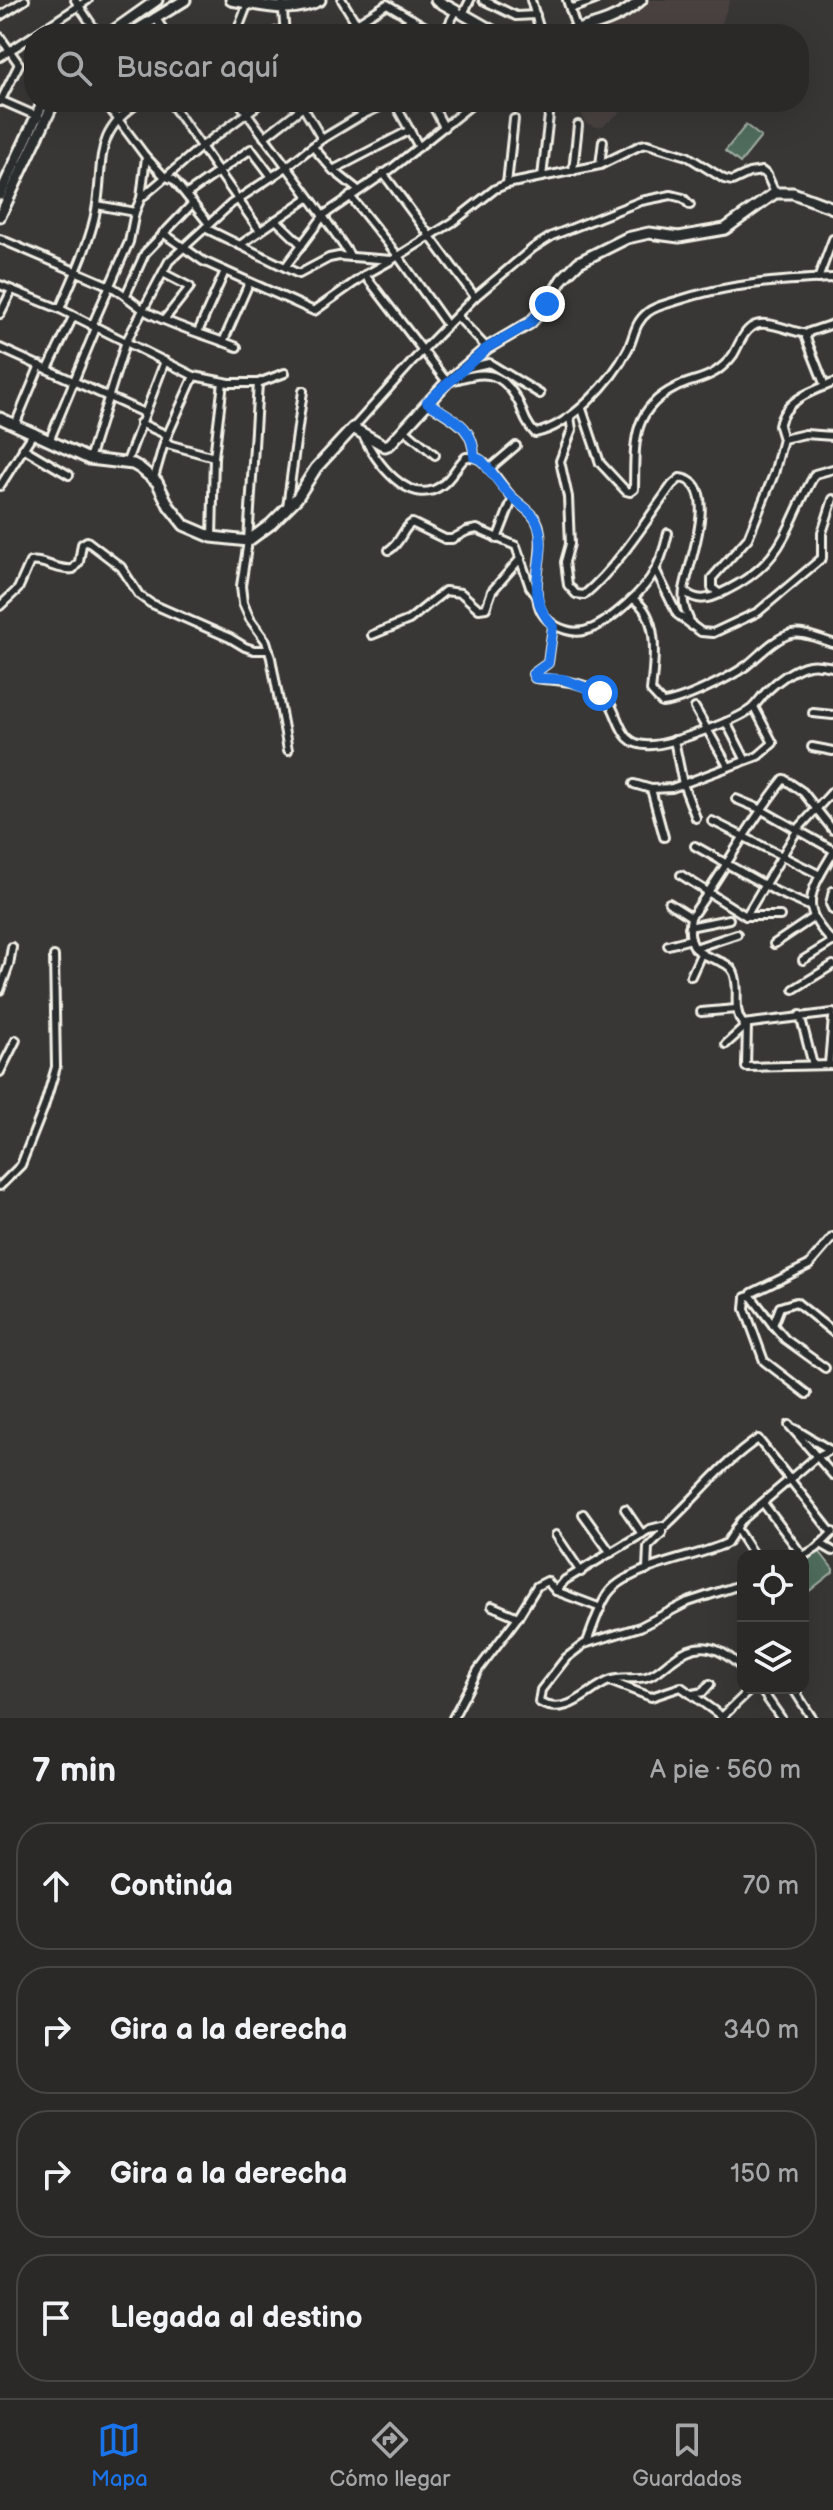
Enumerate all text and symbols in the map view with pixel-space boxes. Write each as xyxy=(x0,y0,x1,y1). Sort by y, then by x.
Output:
search box xyxy=(24,24,809,112)
icon: search xyxy=(52,46,96,90)
text: Buscar aquí xyxy=(116,50,278,86)
route end xyxy=(529,286,565,322)
route start xyxy=(582,675,618,711)
map controls xyxy=(737,1550,809,1694)
button: locate xyxy=(737,1550,809,1622)
button: layers xyxy=(737,1622,809,1694)
text: 7 min xyxy=(32,1750,116,1791)
text: A pie · 560 m xyxy=(650,1755,801,1786)
icon: ahead xyxy=(34,1864,78,1908)
text: Continúa xyxy=(110,1868,233,1904)
text: 70 m xyxy=(742,1871,799,1902)
icon: right xyxy=(34,2008,78,2052)
text: Gira a la derecha xyxy=(110,2012,347,2048)
text: 340 m xyxy=(723,2015,799,2046)
icon: right xyxy=(34,2152,78,2196)
text: Gira a la derecha xyxy=(110,2156,347,2192)
text: 150 m xyxy=(730,2159,799,2190)
icon: arrive xyxy=(34,2296,78,2340)
text: Llegada al destino xyxy=(110,2300,363,2336)
tab: Mapa xyxy=(91,2418,148,2493)
tab: Cómo llegar xyxy=(330,2418,450,2493)
tab: Guardados xyxy=(632,2418,742,2493)

